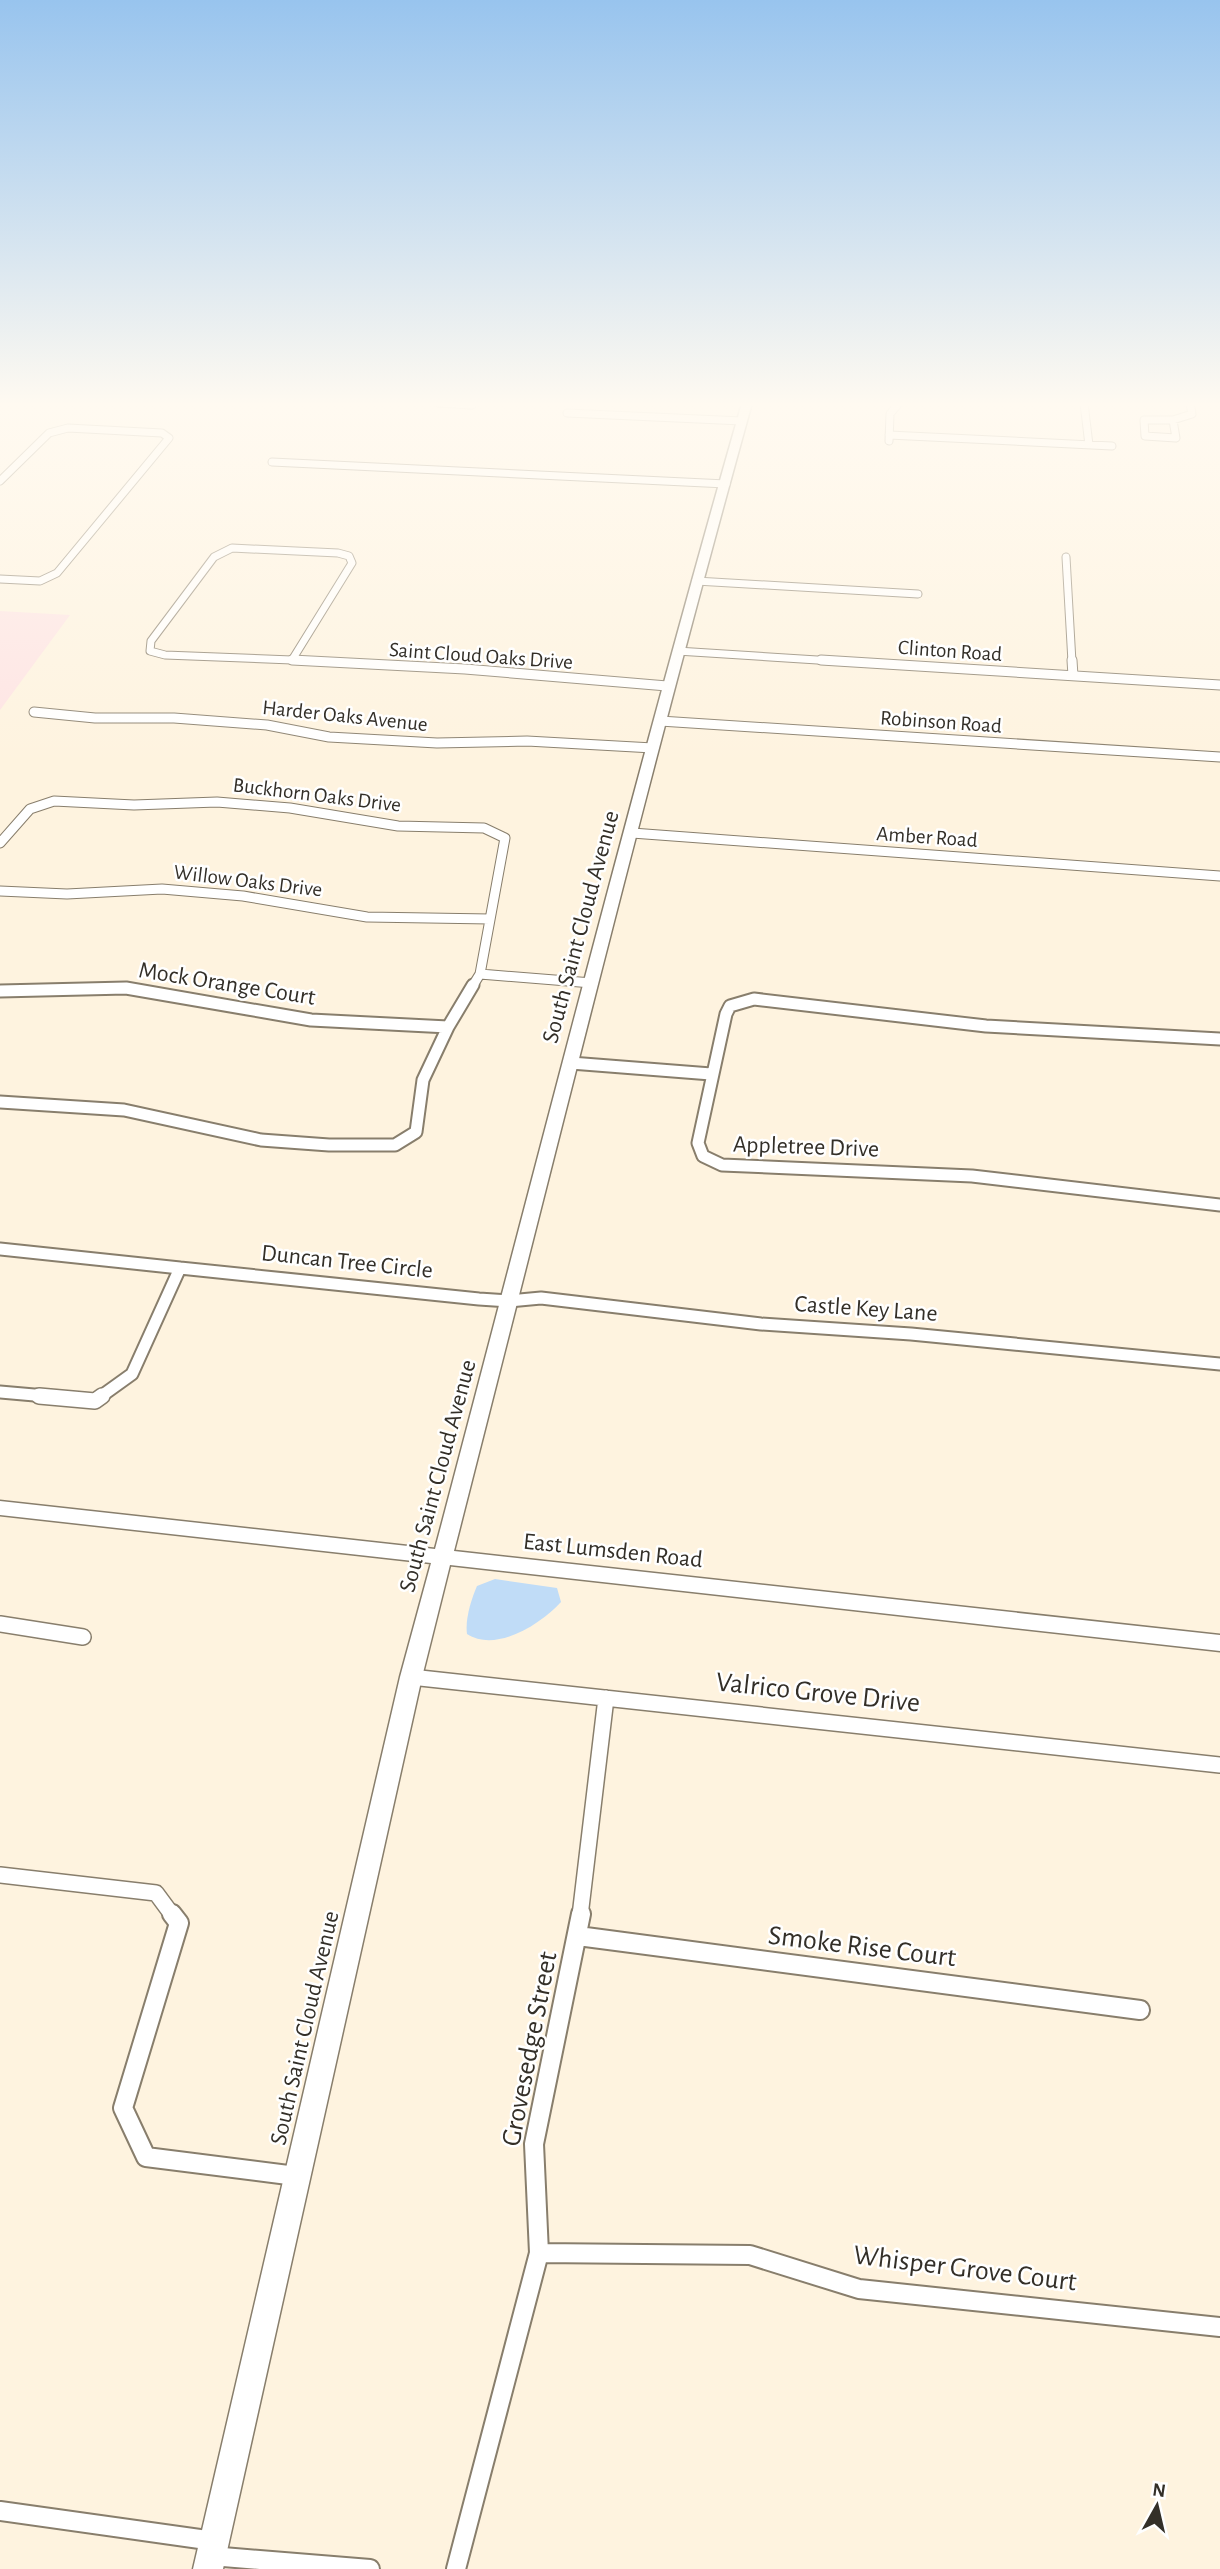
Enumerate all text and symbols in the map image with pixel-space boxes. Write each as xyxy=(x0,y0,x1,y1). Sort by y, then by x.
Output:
street label: Clinton Road xyxy=(897,637,1003,665)
street label: Saint Cloud Oaks Drive xyxy=(388,639,574,673)
street label: Harder Oaks Avenue xyxy=(261,697,429,735)
street label: Robinson Road xyxy=(879,707,1003,737)
street label: Buckhorn Oaks Drive xyxy=(232,774,402,816)
street label: South Saint Cloud Avenue xyxy=(538,808,624,1046)
street label: Amber Road xyxy=(876,823,978,851)
street label: Willow Oaks Drive xyxy=(173,861,323,901)
street label: Mock Orange Court xyxy=(137,958,317,1010)
street label: Appletree Drive xyxy=(733,1132,879,1162)
street label: Duncan Tree Circle xyxy=(260,1241,434,1283)
street label: Castle Key Lane xyxy=(794,1292,938,1326)
street label: South Saint Cloud Avenue xyxy=(395,1357,481,1595)
street label: East Lumsden Road xyxy=(522,1530,704,1572)
street label: Valrico Grove Drive xyxy=(715,1668,921,1718)
street label: South Saint Cloud Avenue xyxy=(266,1909,344,2147)
street label: Smoke Rise Court xyxy=(767,1922,957,1972)
street label: Grovesedge Street xyxy=(497,1949,563,2149)
street label: Whisper Grove Court xyxy=(852,2241,1078,2297)
north arrow xyxy=(1122,2471,1192,2541)
text: N xyxy=(1151,2480,1167,2501)

